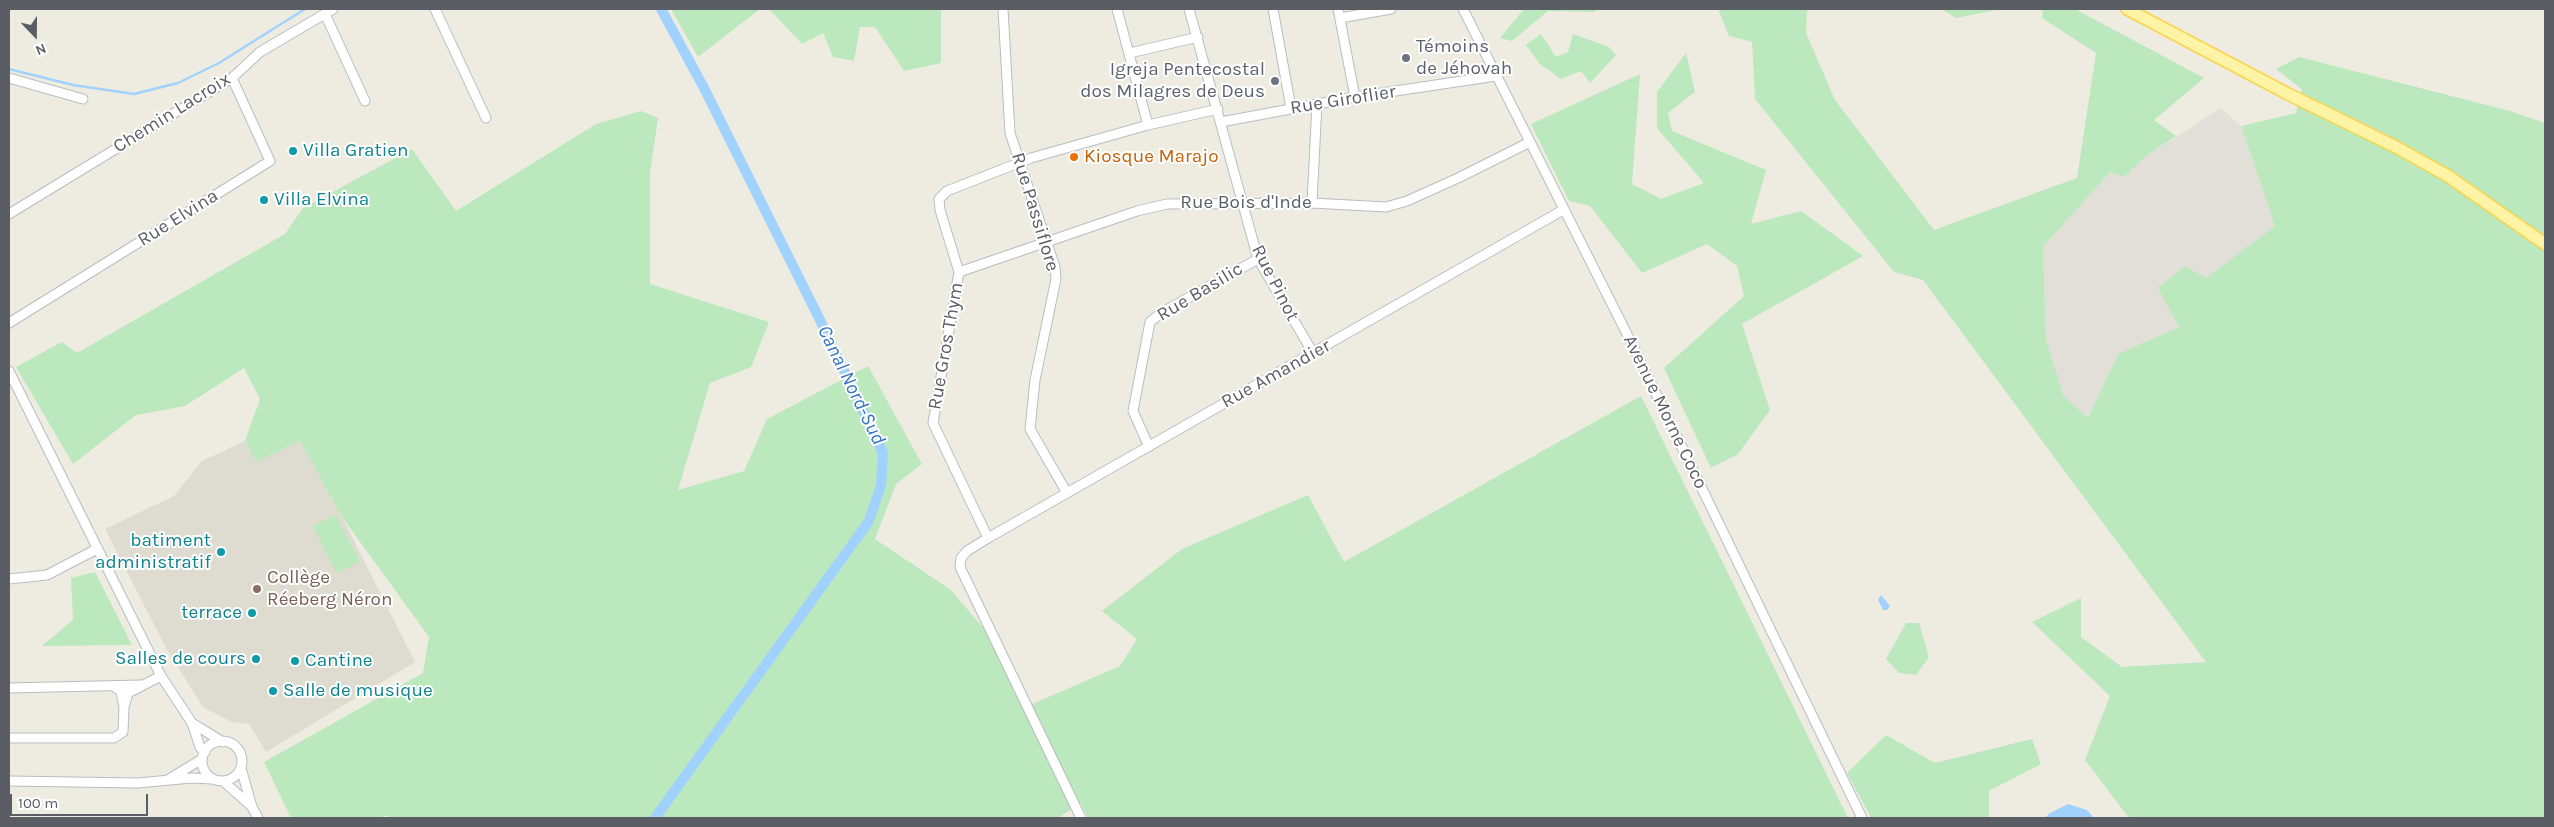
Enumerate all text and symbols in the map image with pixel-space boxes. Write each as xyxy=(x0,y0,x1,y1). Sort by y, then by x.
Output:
north arrow xyxy=(10,10,60,60)
place label: Témoins de Jéhovah xyxy=(1416,36,1512,80)
text: N xyxy=(33,40,49,59)
marker: Témoins de Jéhovah xyxy=(1400,52,1412,64)
place label: Igreja Pentecostal dos Milagres de Deus xyxy=(1080,59,1265,103)
street label: Chemin Lacroix xyxy=(109,68,235,158)
marker: Igreja Pentecostal dos Milagres de Deus xyxy=(1269,75,1281,87)
street label: Rue Giroflier xyxy=(1289,80,1397,120)
place label: Villa Gratien xyxy=(303,140,409,162)
marker: Villa Gratien xyxy=(287,145,299,157)
place label: Kiosque Marajo xyxy=(1084,146,1219,168)
street label: Rue Passiflore xyxy=(1006,150,1064,274)
marker: Kiosque Marajo xyxy=(1068,151,1080,163)
street label: Rue Elvina xyxy=(134,184,222,252)
place label: Villa Elvina xyxy=(274,189,369,211)
street label: Rue Bois d'Inde xyxy=(1180,192,1312,214)
marker: Villa Elvina xyxy=(258,194,270,206)
street label: Rue Pinot xyxy=(1246,241,1304,325)
street label: Rue Basilic xyxy=(1153,257,1247,327)
street label: Rue Gros Thym xyxy=(924,281,968,411)
water label: Canal Nord-Sud xyxy=(812,321,890,449)
street label: Avenue Morne Coco xyxy=(1618,331,1712,493)
street label: Rue Amandier xyxy=(1217,335,1335,413)
place label: batiment administratif xyxy=(95,530,211,574)
marker: batiment administratif xyxy=(215,546,227,558)
place label: Collège Réeberg Néron xyxy=(267,567,392,611)
marker: Collège Réeberg Néron xyxy=(251,583,263,595)
place label: terrace xyxy=(181,602,242,624)
marker: terrace xyxy=(246,607,258,619)
place label: Salles de cours xyxy=(115,648,246,670)
place label: Cantine xyxy=(305,650,373,672)
marker: Salles de cours xyxy=(250,653,262,665)
marker: Cantine xyxy=(289,655,301,667)
place label: Salle de musique xyxy=(283,680,433,702)
marker: Salle de musique xyxy=(267,685,279,697)
scale bar xyxy=(12,784,150,816)
text: 100 m xyxy=(18,794,58,812)

